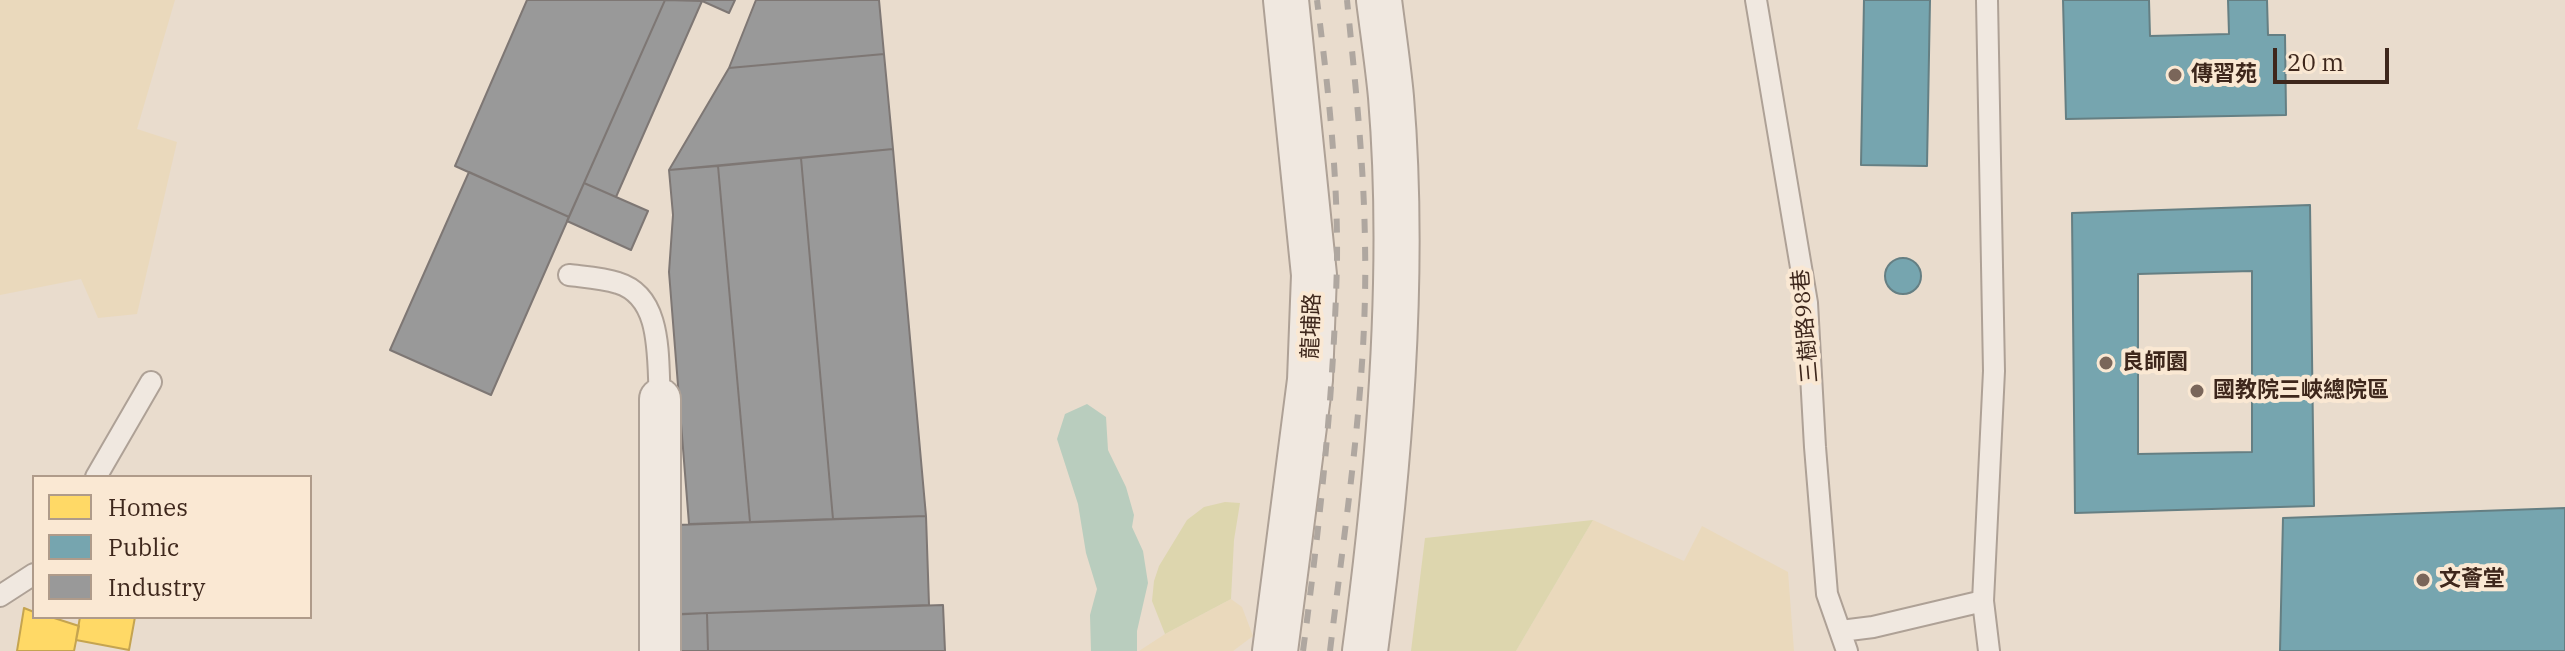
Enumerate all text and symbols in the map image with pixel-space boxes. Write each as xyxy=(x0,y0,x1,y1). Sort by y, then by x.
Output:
scale bar xyxy=(2277,32,2393,82)
text: 20 m xyxy=(2287,46,2344,78)
place label: 傳習苑 xyxy=(2191,62,2257,88)
marker: 傳習苑 xyxy=(2166,66,2184,84)
street label: 三樹路98巷 xyxy=(1788,268,1824,384)
street label: 龍埔路 xyxy=(1298,293,1326,359)
place label: 良師園 xyxy=(2122,350,2188,376)
marker: 良師園 xyxy=(2097,354,2115,372)
place label: 國教院三峽總院區 xyxy=(2213,378,2389,404)
marker: 國教院三峽總院區 xyxy=(2188,382,2206,400)
legend xyxy=(32,475,312,619)
text: Homes xyxy=(108,491,188,523)
text: Public xyxy=(108,531,179,563)
place label: 文薈堂 xyxy=(2439,567,2505,593)
text: Industry xyxy=(108,571,205,603)
marker: 文薈堂 xyxy=(2414,571,2432,589)

